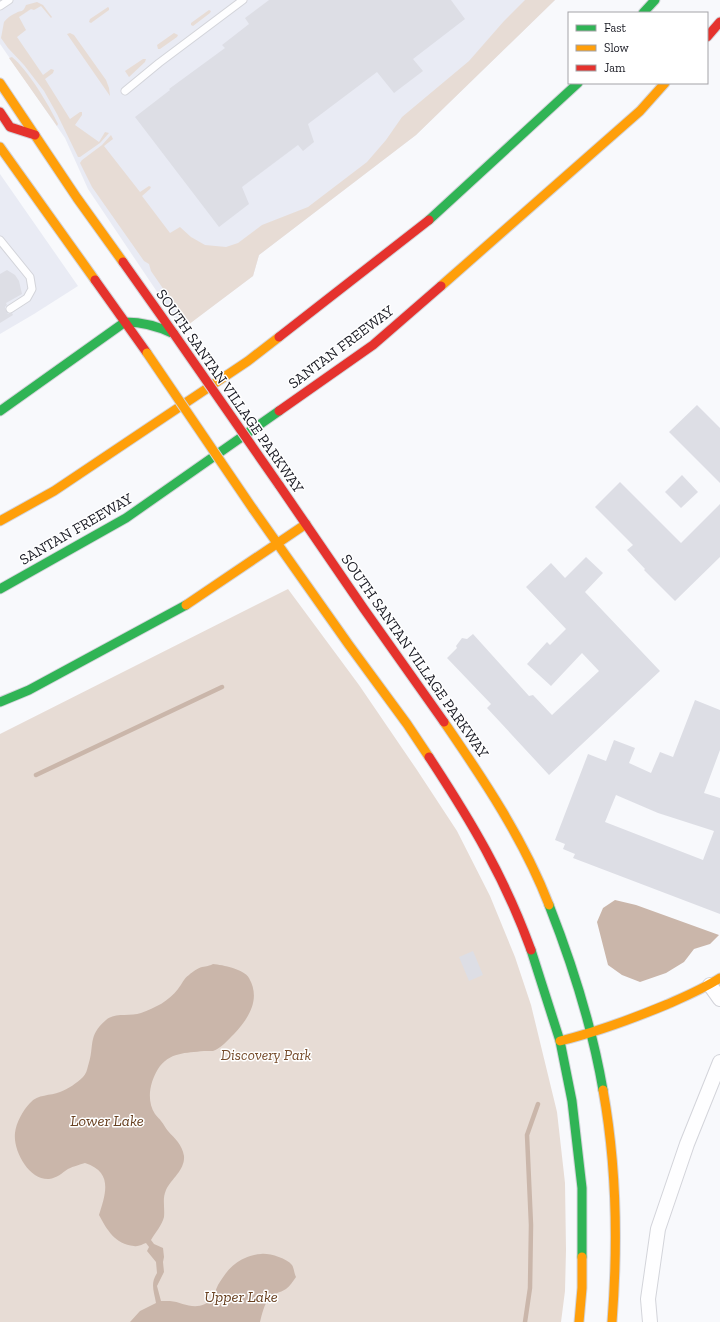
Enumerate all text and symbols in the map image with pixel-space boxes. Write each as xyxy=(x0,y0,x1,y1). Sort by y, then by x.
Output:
legend xyxy=(568,12,708,84)
text: Fast xyxy=(604,21,627,35)
text: Slow xyxy=(604,41,630,55)
text: Jam xyxy=(604,61,626,75)
street label: SOUTH SANTAN VILLAGE PARKWAY xyxy=(153,286,308,497)
street label: SANTAN FREEWAY xyxy=(285,301,398,393)
street label: SANTAN FREEWAY xyxy=(16,489,136,569)
street label: SOUTH SANTAN VILLAGE PARKWAY xyxy=(338,551,493,762)
park label: Discovery Park xyxy=(221,1046,312,1064)
water label: Lower Lake xyxy=(70,1111,144,1130)
water label: Upper Lake xyxy=(204,1287,278,1306)

